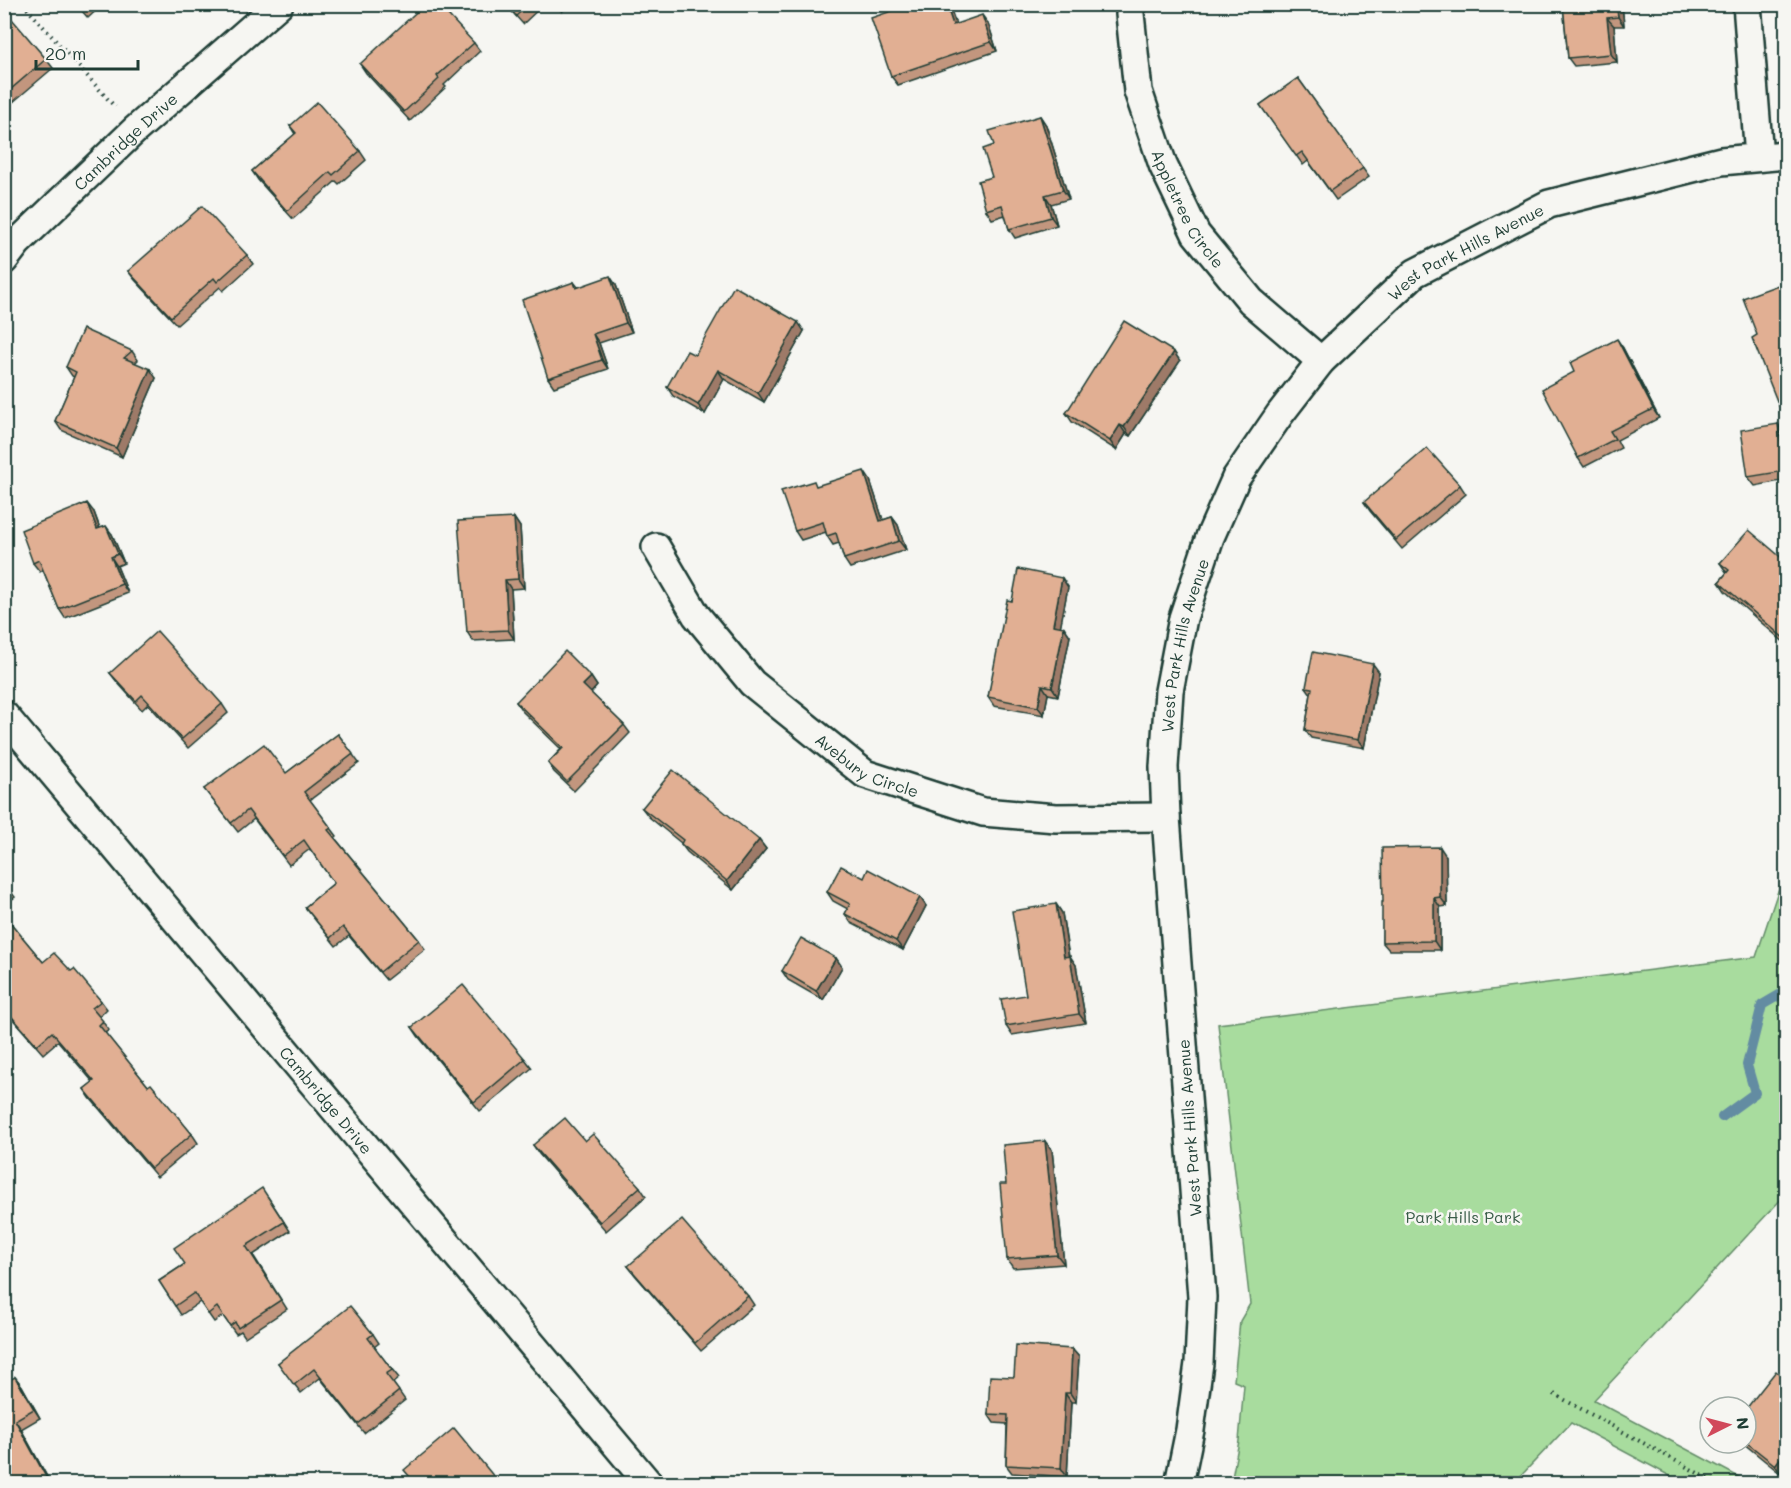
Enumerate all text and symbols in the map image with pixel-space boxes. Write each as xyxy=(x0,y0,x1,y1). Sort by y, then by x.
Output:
scale bar xyxy=(36,33,138,71)
text: 20 m xyxy=(45,41,86,65)
street label: Cambridge Drive xyxy=(69,88,181,194)
street label: Appletree Circle xyxy=(1148,147,1230,272)
street label: West Park Hills Avenue xyxy=(1382,198,1547,305)
street label: West Park Hills Avenue xyxy=(1156,556,1213,733)
street label: Avebury Circle xyxy=(812,728,922,801)
street label: West Park Hills Avenue xyxy=(1172,1039,1206,1217)
street label: Cambridge Drive xyxy=(275,1041,378,1158)
park label: Park Hills Park xyxy=(1406,1206,1520,1227)
north arrow xyxy=(1698,1395,1758,1455)
text: N xyxy=(1732,1416,1754,1431)

